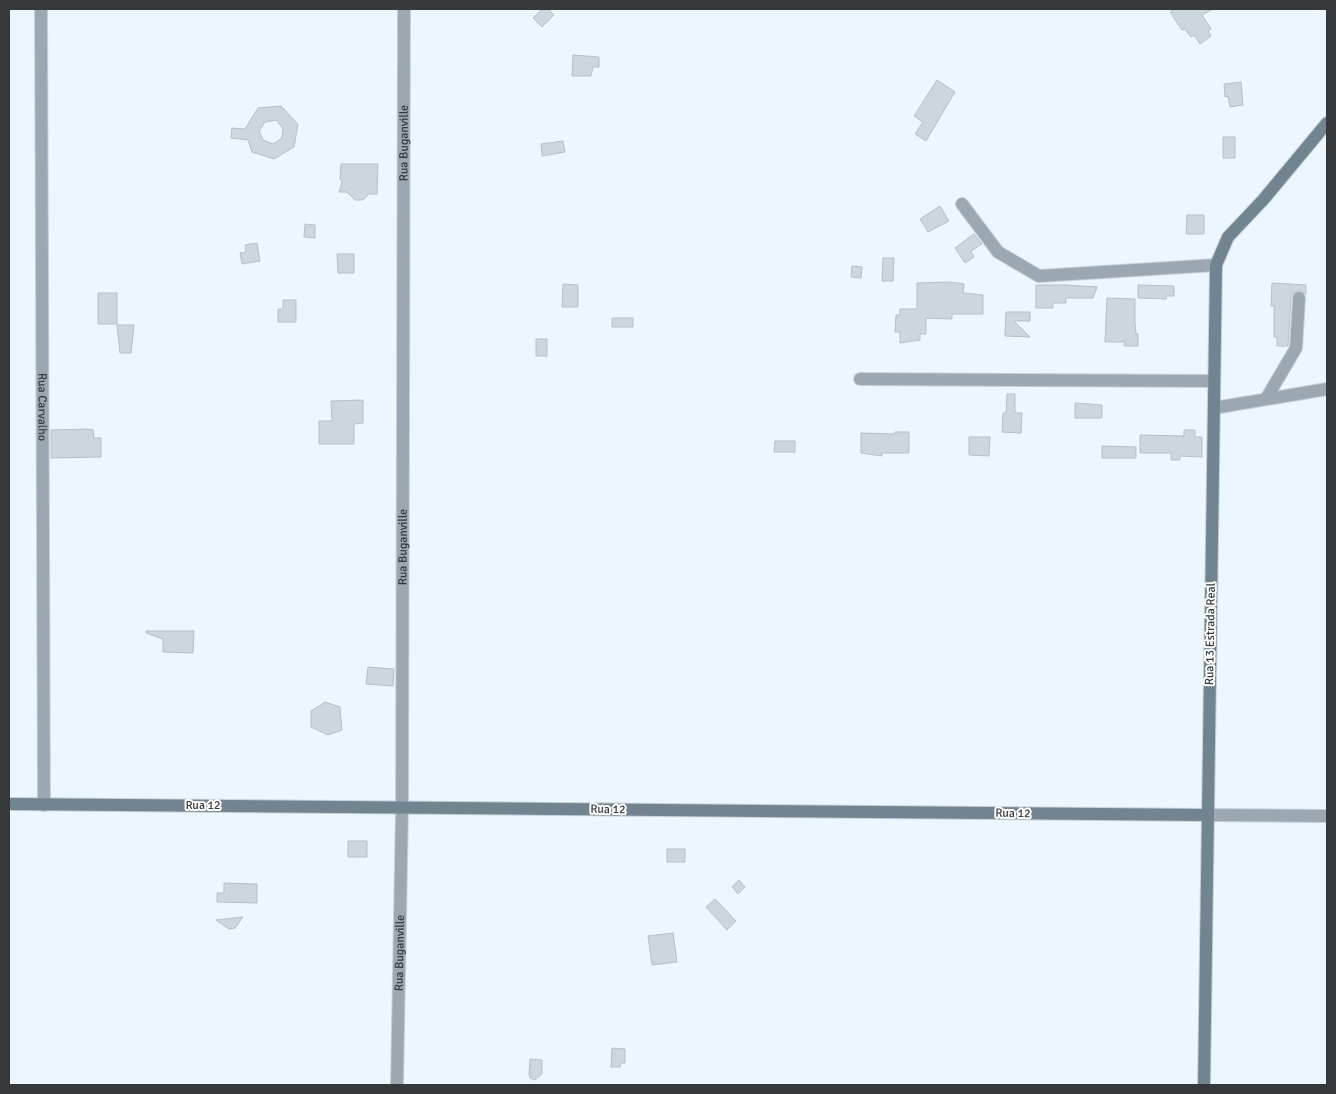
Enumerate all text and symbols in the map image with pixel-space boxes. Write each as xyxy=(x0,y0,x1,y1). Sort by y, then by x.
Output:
street label: Rua Buganville xyxy=(397,105,412,181)
street label: Rua Carvalho xyxy=(34,373,50,441)
street label: Rua Buganville xyxy=(396,509,411,585)
street label: Rua 13 Estrada Real xyxy=(1202,582,1219,685)
street label: Rua 12 xyxy=(185,798,221,813)
street label: Rua 12 xyxy=(590,802,626,817)
street label: Rua 12 xyxy=(995,806,1031,821)
street label: Rua Buganville xyxy=(392,915,408,991)

